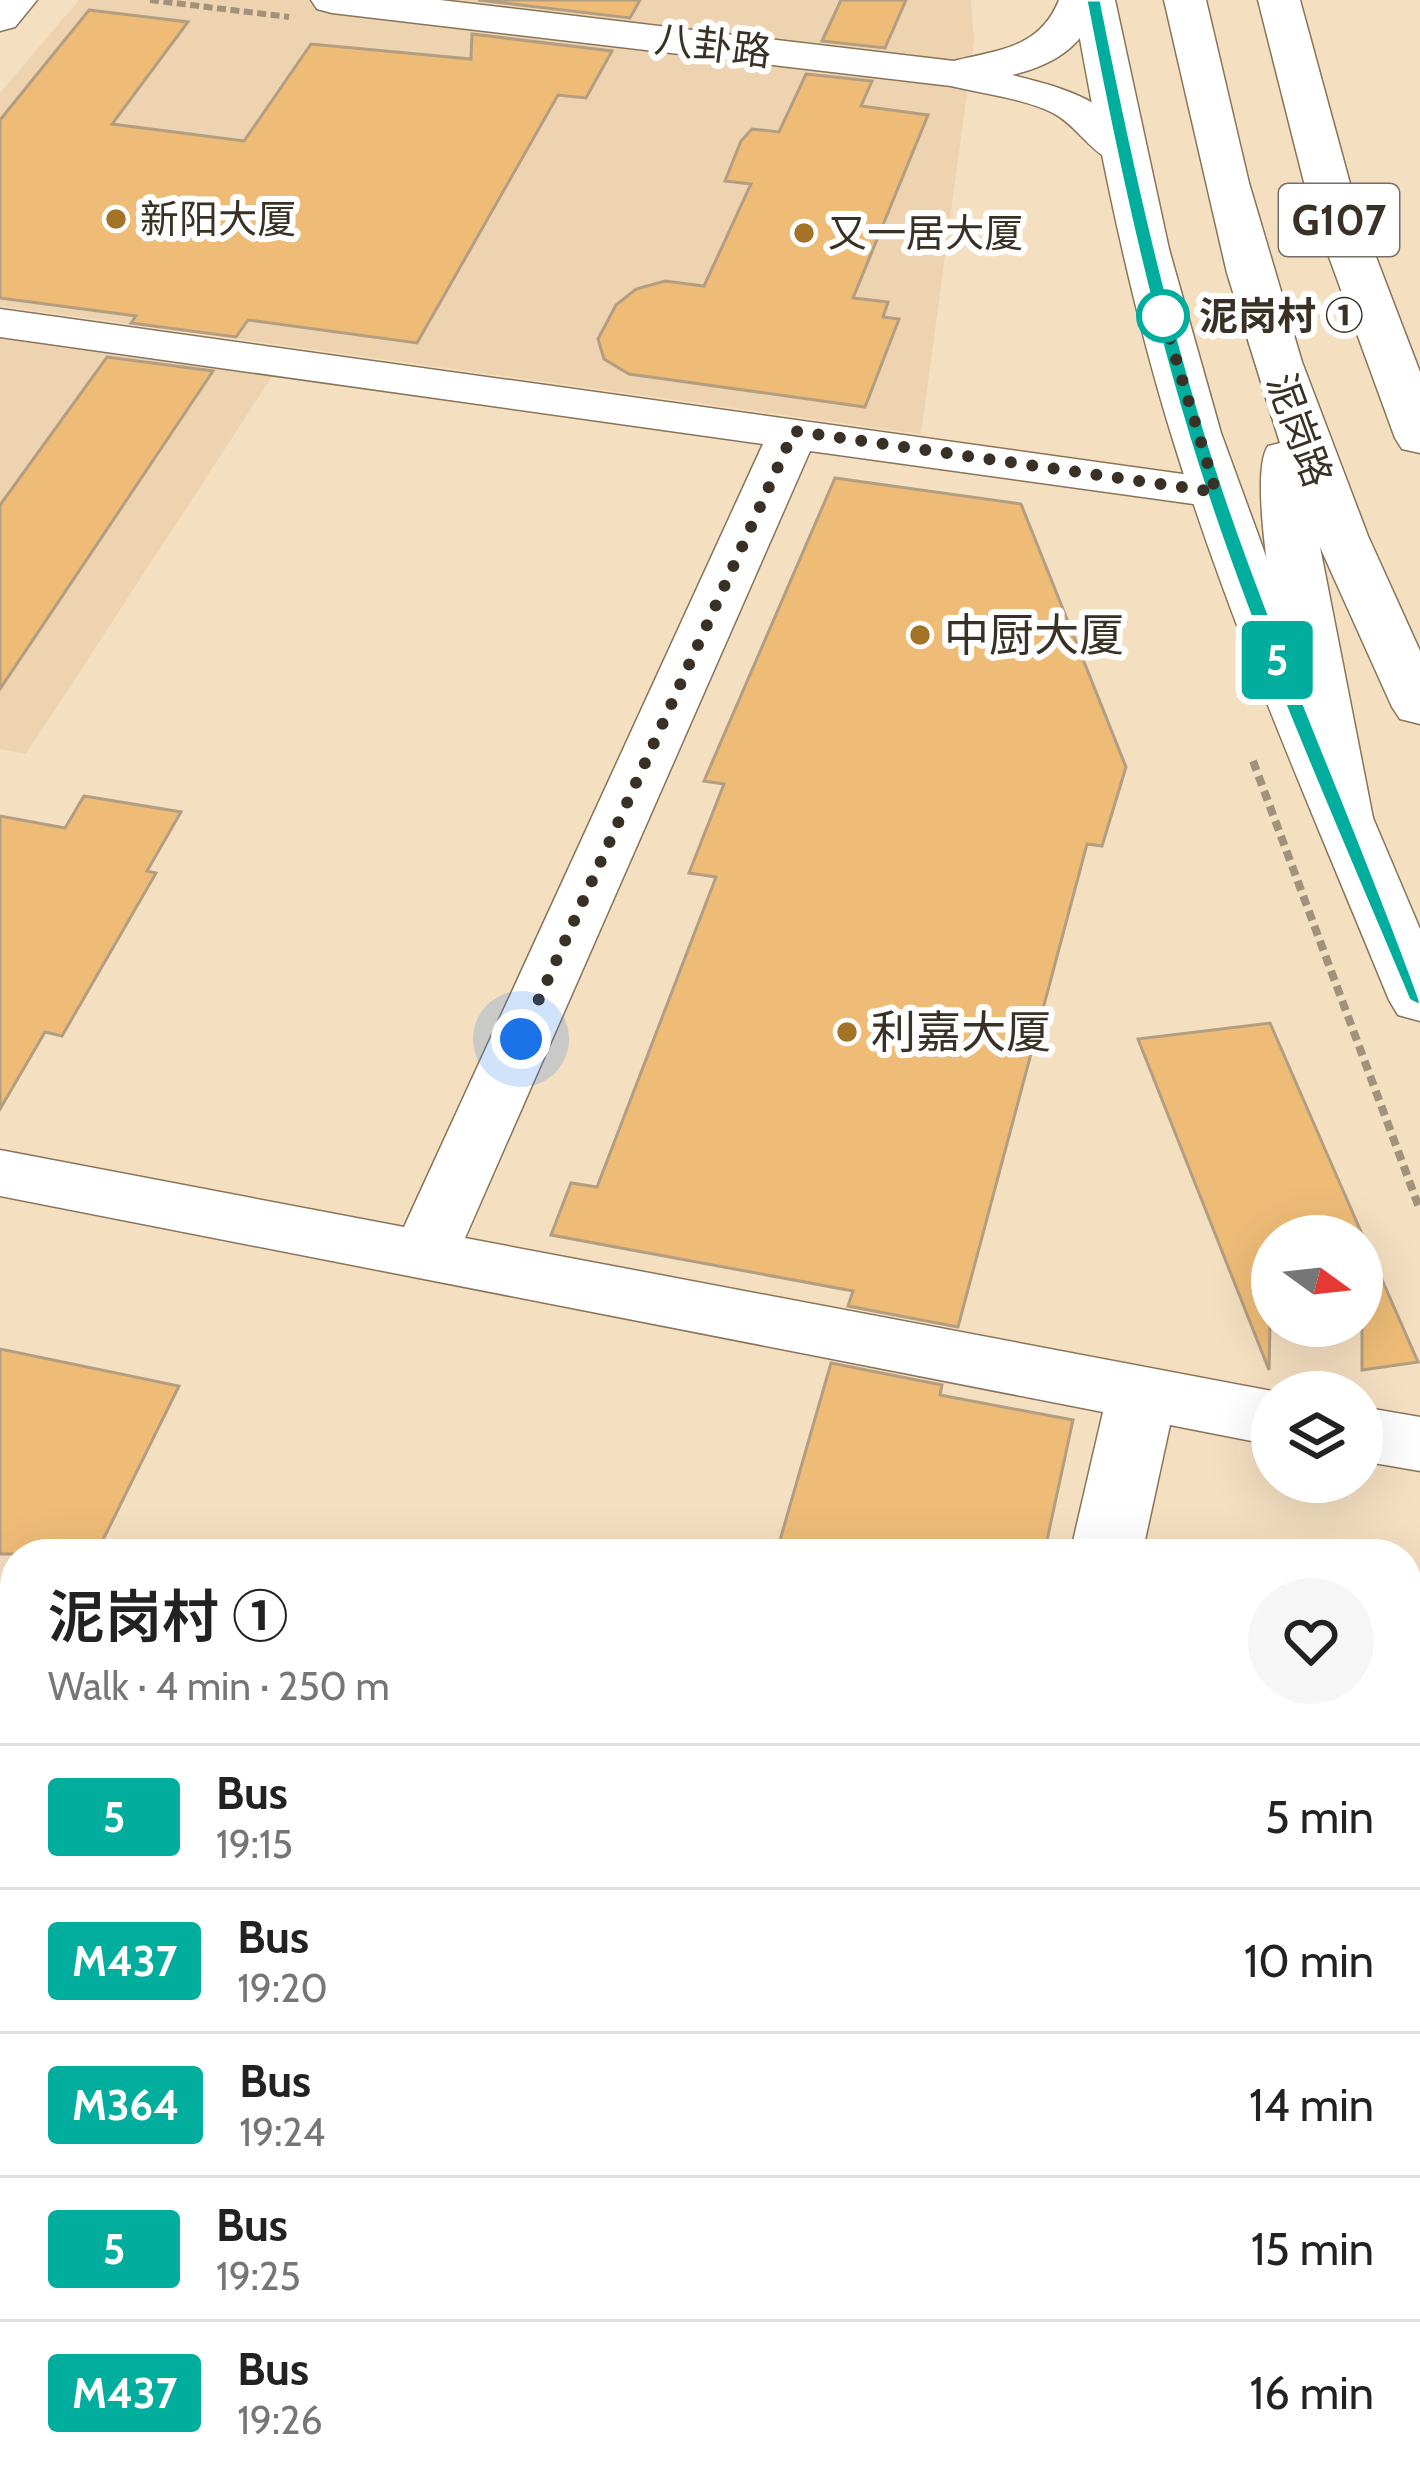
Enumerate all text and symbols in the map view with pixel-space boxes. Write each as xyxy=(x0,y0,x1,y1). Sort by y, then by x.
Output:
street label: 八卦路 xyxy=(652,14,774,76)
road number: G107 xyxy=(1279,184,1399,256)
place label: 新阳大厦 xyxy=(140,195,296,243)
marker: 新阳大厦 xyxy=(103,206,129,232)
place label: 又一居大厦 xyxy=(828,209,1023,257)
marker: 又一居大厦 xyxy=(791,220,817,246)
marker: 泥岗村 ① xyxy=(1138,291,1188,341)
place label: 泥岗村 ① xyxy=(1199,292,1364,340)
street label: 泥岗路 xyxy=(1257,367,1343,493)
place label: 中厨大厦 xyxy=(944,608,1124,662)
line badge: 5 xyxy=(1238,621,1316,699)
marker: 中厨大厦 xyxy=(907,622,933,648)
text: 5 xyxy=(1266,634,1288,686)
place label: 利嘉大厦 xyxy=(871,1005,1051,1059)
your location xyxy=(491,1009,551,1069)
marker: 利嘉大厦 xyxy=(834,1019,860,1045)
north arrow xyxy=(1251,1215,1383,1347)
map controls xyxy=(1251,1215,1383,1503)
button: layers xyxy=(1251,1371,1383,1503)
button: heart xyxy=(1248,1578,1374,1704)
text: 泥岗村 ① xyxy=(48,1582,289,1651)
text: Walk · 4 min · 250 m xyxy=(48,1662,390,1710)
text: Bus xyxy=(216,1766,288,1820)
text: 5 min xyxy=(1265,1790,1374,1844)
text: 5 xyxy=(103,1791,125,1843)
text: 19:15 xyxy=(216,1820,293,1868)
text: Bus xyxy=(237,1910,309,1964)
text: 10 min xyxy=(1244,1934,1374,1988)
text: M437 xyxy=(72,1935,177,1987)
text: 19:20 xyxy=(237,1964,328,2012)
text: Bus xyxy=(239,2054,311,2108)
text: 14 min xyxy=(1249,2078,1374,2132)
text: M364 xyxy=(72,2079,179,2131)
text: 19:24 xyxy=(239,2108,325,2156)
text: Bus xyxy=(216,2198,288,2252)
text: 15 min xyxy=(1251,2222,1374,2276)
text: 5 xyxy=(103,2223,125,2275)
text: 19:25 xyxy=(216,2252,301,2300)
text: Bus xyxy=(237,2342,309,2396)
text: 16 min xyxy=(1249,2366,1374,2420)
text: M437 xyxy=(72,2367,177,2419)
text: 19:26 xyxy=(237,2396,323,2444)

